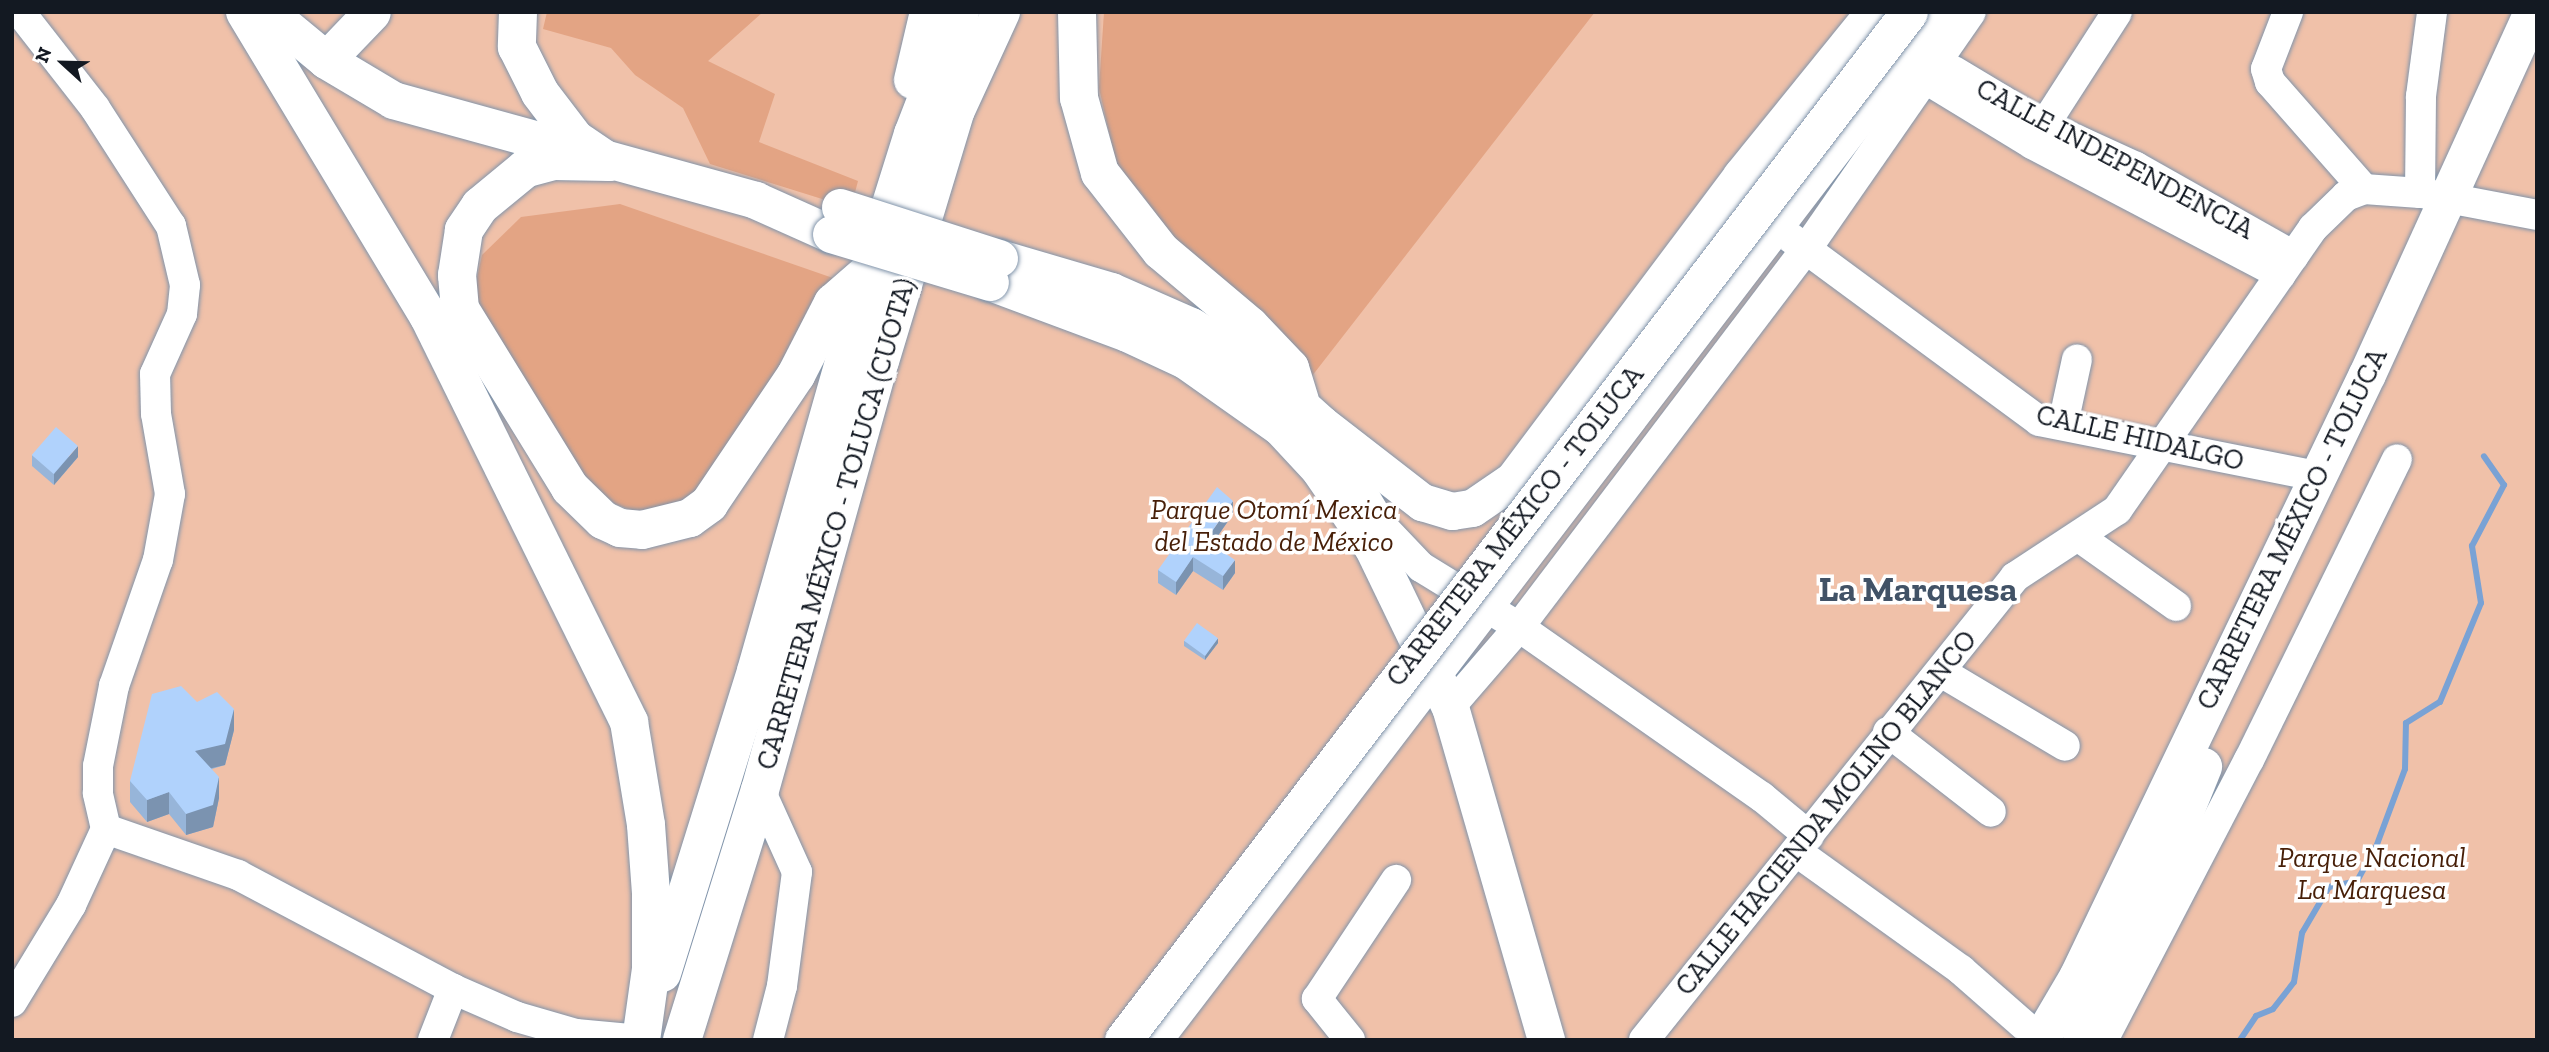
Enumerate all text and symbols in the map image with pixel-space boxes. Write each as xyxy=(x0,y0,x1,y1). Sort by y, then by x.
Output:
north arrow xyxy=(28,28,98,98)
text: N xyxy=(30,44,56,66)
street label: CALLE INDEPENDENCIA xyxy=(1970,71,2260,247)
street label: CARRETERA MÉXICO - TOLUCA (CUOTA) xyxy=(749,273,923,775)
street label: CARRETERA MÉXICO - TOLUCA xyxy=(2189,342,2395,716)
street label: CARRETERA MÉXICO - TOLUCA xyxy=(1379,358,1651,694)
street label: CALLE HIDALGO xyxy=(2033,398,2247,478)
park label: Parque Otomí Mexica del Estado de México xyxy=(1151,493,1397,559)
district label: La Marquesa xyxy=(1819,568,2017,610)
street label: CALLE HACIENDA MOLINO BLANCO xyxy=(1668,623,1984,1003)
park label: Parque Nacional La Marquesa xyxy=(2278,841,2466,907)

